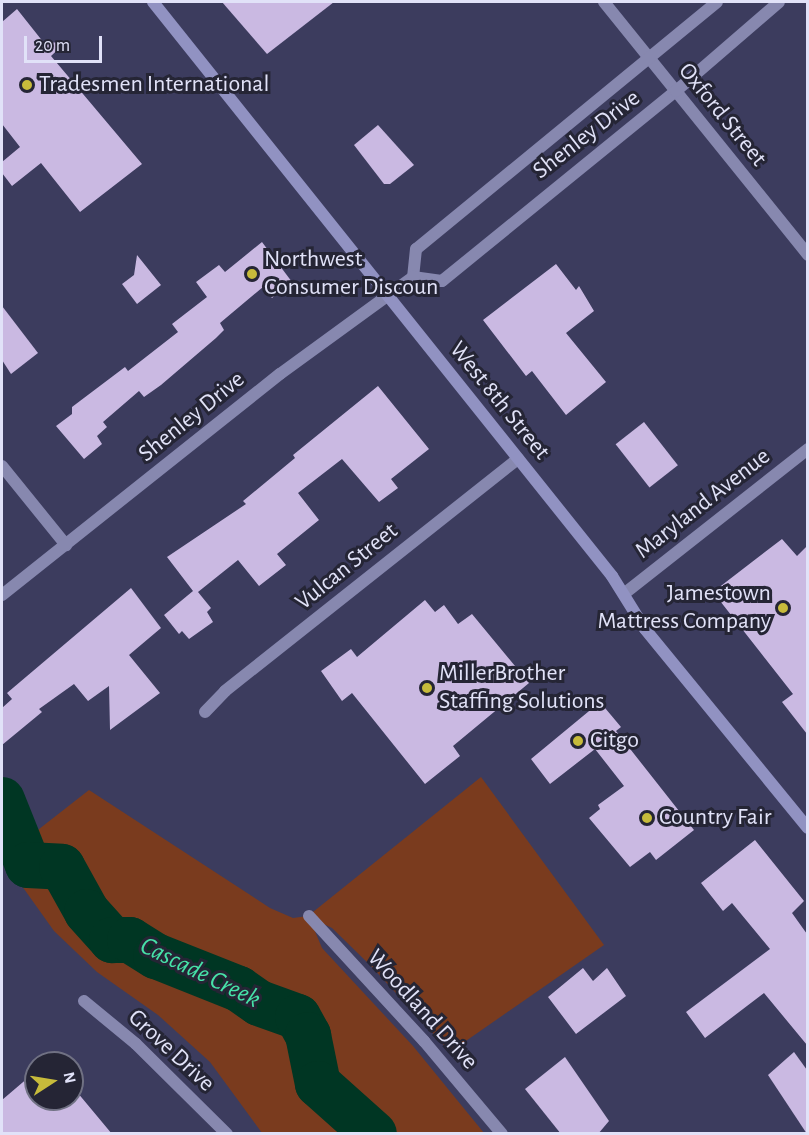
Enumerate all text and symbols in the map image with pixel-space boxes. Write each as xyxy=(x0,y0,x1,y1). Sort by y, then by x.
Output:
scale bar xyxy=(27,24,105,62)
text: 20 m xyxy=(35,37,70,55)
street label: Oxford Street xyxy=(672,57,772,173)
place label: Tradesmen International xyxy=(39,71,269,99)
marker: Tradesmen International xyxy=(20,78,34,92)
street label: Shenley Drive xyxy=(528,84,646,186)
place label: Northwest Consumer Discoun xyxy=(264,246,438,302)
marker: Northwest Consumer Discoun xyxy=(245,267,259,281)
street label: West 8th Street xyxy=(443,336,555,466)
street label: Shenley Drive xyxy=(133,365,251,469)
street label: Maryland Avenue xyxy=(630,442,776,566)
street label: Vulcan Street xyxy=(290,517,404,617)
place label: Jamestown Mattress Company xyxy=(597,580,771,636)
marker: Jamestown Mattress Company xyxy=(776,601,790,615)
place label: MillerBrother Staffing Solutions xyxy=(439,660,605,716)
marker: MillerBrother Staffing Solutions xyxy=(420,681,434,695)
place label: Citgo xyxy=(590,727,639,755)
marker: Citgo xyxy=(571,734,585,748)
place label: Country Fair xyxy=(659,804,771,832)
marker: Country Fair xyxy=(640,811,654,825)
water label: Cascade Creek xyxy=(135,930,265,1016)
street label: Woodland Drive xyxy=(360,944,484,1076)
street label: Grove Drive xyxy=(122,1004,220,1098)
north arrow xyxy=(24,1051,84,1111)
text: N xyxy=(61,1071,79,1085)

